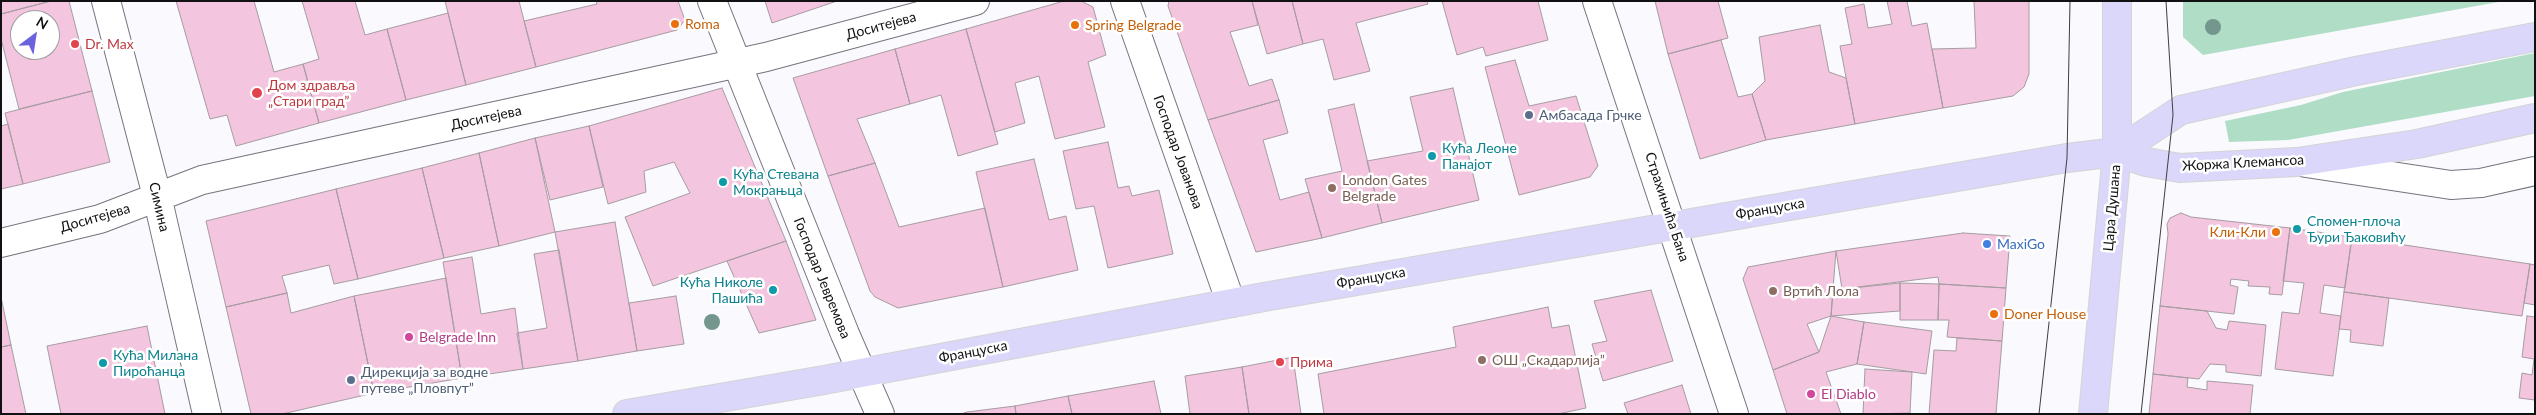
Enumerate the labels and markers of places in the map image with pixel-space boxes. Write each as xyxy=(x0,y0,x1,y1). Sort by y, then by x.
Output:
place label: Roma xyxy=(685,16,720,32)
place label: Spring Belgrade xyxy=(1085,17,1182,33)
marker: Roma xyxy=(669,18,681,30)
marker: Spring Belgrade xyxy=(1069,19,1081,31)
place label: Dr. Max xyxy=(85,36,134,52)
marker: Dr. Max xyxy=(69,38,81,50)
place label: Дом здравља „Стари град” xyxy=(268,77,355,110)
marker: Дом здравља „Стари град” xyxy=(250,86,264,100)
place label: Амбасада Грчке xyxy=(1539,107,1642,123)
marker: Амбасада Грчке xyxy=(1523,109,1535,121)
place label: Кућа Леоне Панајот xyxy=(1442,140,1517,172)
marker: Кућа Леоне Панајот xyxy=(1426,150,1438,162)
place label: Кућа Стевана Мокрањца xyxy=(733,166,819,198)
place label: London Gates Belgrade xyxy=(1342,172,1427,204)
marker: Кућа Стевана Мокрањца xyxy=(717,176,729,188)
marker: London Gates Belgrade xyxy=(1326,182,1338,194)
place label: Спомен-плоча Ђури Ђаковићу xyxy=(2307,213,2406,246)
marker: Спомен-плоча Ђури Ђаковићу xyxy=(2291,223,2303,235)
place label: Кли-Кли xyxy=(2210,224,2266,240)
marker: Кли-Кли xyxy=(2270,226,2282,238)
place label: MaxiGo xyxy=(1997,236,2045,252)
marker: MaxiGo xyxy=(1981,238,1993,250)
place label: Кућа Николе Пашића xyxy=(680,274,763,306)
place label: Вртић Лола xyxy=(1783,283,1859,299)
marker: Кућа Николе Пашића xyxy=(767,284,779,296)
marker: Вртић Лола xyxy=(1767,285,1779,297)
place label: Doner House xyxy=(2004,306,2086,322)
marker: Doner House xyxy=(1988,308,2000,320)
place label: Belgrade Inn xyxy=(419,329,496,345)
marker: Belgrade Inn xyxy=(403,331,415,343)
place label: Кућа Милана Пироћанца xyxy=(113,347,198,380)
place label: ОШ „Скадарлија” xyxy=(1492,352,1605,368)
place label: Прима xyxy=(1290,354,1333,370)
marker: ОШ „Скадарлија” xyxy=(1476,354,1488,366)
marker: Прима xyxy=(1274,356,1286,368)
marker: Кућа Милана Пироћанца xyxy=(97,357,109,369)
place label: Дирекција за водне путеве „Пловпут” xyxy=(361,364,488,397)
marker: Дирекција за водне путеве „Пловпут” xyxy=(345,374,357,386)
place label: El Diablo xyxy=(1821,386,1876,402)
marker: El Diablo xyxy=(1805,388,1817,400)

